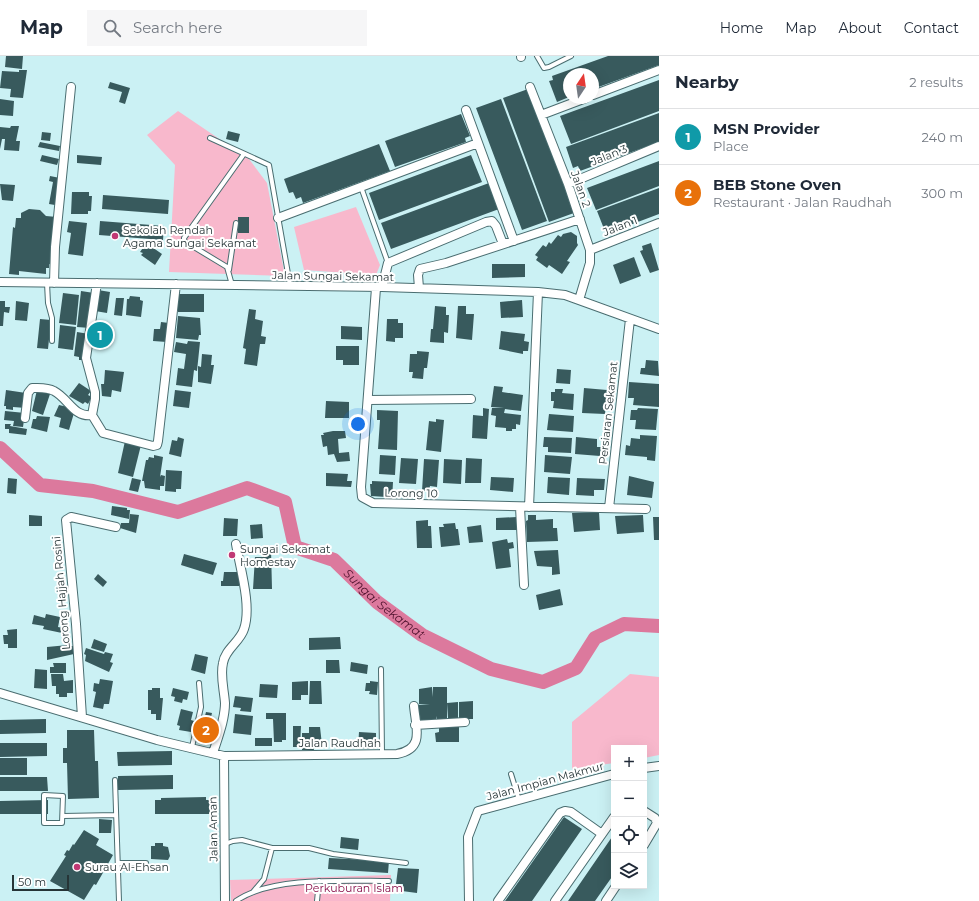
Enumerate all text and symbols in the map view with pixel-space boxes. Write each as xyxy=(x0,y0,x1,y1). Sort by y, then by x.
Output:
search box xyxy=(87,10,367,46)
text: Map xyxy=(20,16,63,39)
icon: search xyxy=(101,17,123,39)
text: Search here xyxy=(133,18,222,37)
text: Home xyxy=(720,19,763,37)
text: Map xyxy=(785,19,816,37)
text: About xyxy=(838,19,882,37)
text: Contact xyxy=(904,19,959,37)
north arrow xyxy=(563,68,599,104)
text: Nearby xyxy=(675,72,739,92)
text: 2 results xyxy=(909,74,963,90)
text: MSN Provider xyxy=(713,119,820,138)
text: 1 xyxy=(685,129,691,145)
text: 240 m xyxy=(922,129,963,145)
text: Place xyxy=(713,138,749,154)
street label: Jalan 3 xyxy=(588,141,629,169)
street label: Jalan 2 xyxy=(568,168,594,209)
text: BEB Stone Oven xyxy=(713,175,841,194)
text: 2 xyxy=(684,185,692,201)
text: 300 m xyxy=(921,185,963,201)
text: Restaurant · Jalan Raudhah xyxy=(713,194,892,210)
street label: Jalan 1 xyxy=(600,213,639,239)
place label: Sekolah Rendah Agama Sungai Sekamat xyxy=(123,223,257,250)
marker: Sekolah Rendah Agama Sungai Sekamat xyxy=(110,231,120,241)
street label: Jalan Sungai Sekamat xyxy=(271,268,395,284)
pin: 1 xyxy=(87,320,113,350)
street label: Persiaran Sekamat xyxy=(596,360,620,465)
your location xyxy=(348,414,368,434)
street label: Lorong 10 xyxy=(384,486,438,500)
street label: Lorong Hajjah Rosini xyxy=(49,535,73,650)
place label: Sungai Sekamat Homestay xyxy=(240,542,331,569)
marker: Sungai Sekamat Homestay xyxy=(227,550,237,560)
water label: Sungai Sekamat xyxy=(341,565,428,642)
pin: 2 xyxy=(193,715,219,745)
street label: Jalan Raudhah xyxy=(298,736,381,750)
map controls xyxy=(611,745,647,889)
button: + xyxy=(611,745,647,781)
street label: Jalan Impian Makmur xyxy=(484,759,605,804)
button: − xyxy=(611,781,647,817)
street label: Jalan Aman xyxy=(205,796,221,863)
button: locate xyxy=(611,817,647,853)
button: layers xyxy=(611,853,647,889)
place label: Surau Al-Ehsan xyxy=(85,860,169,874)
marker: Surau Al-Ehsan xyxy=(72,862,82,872)
scale bar xyxy=(12,873,69,892)
text: 50 m xyxy=(18,875,46,889)
park label: Perkuburan Islam xyxy=(305,881,403,895)

